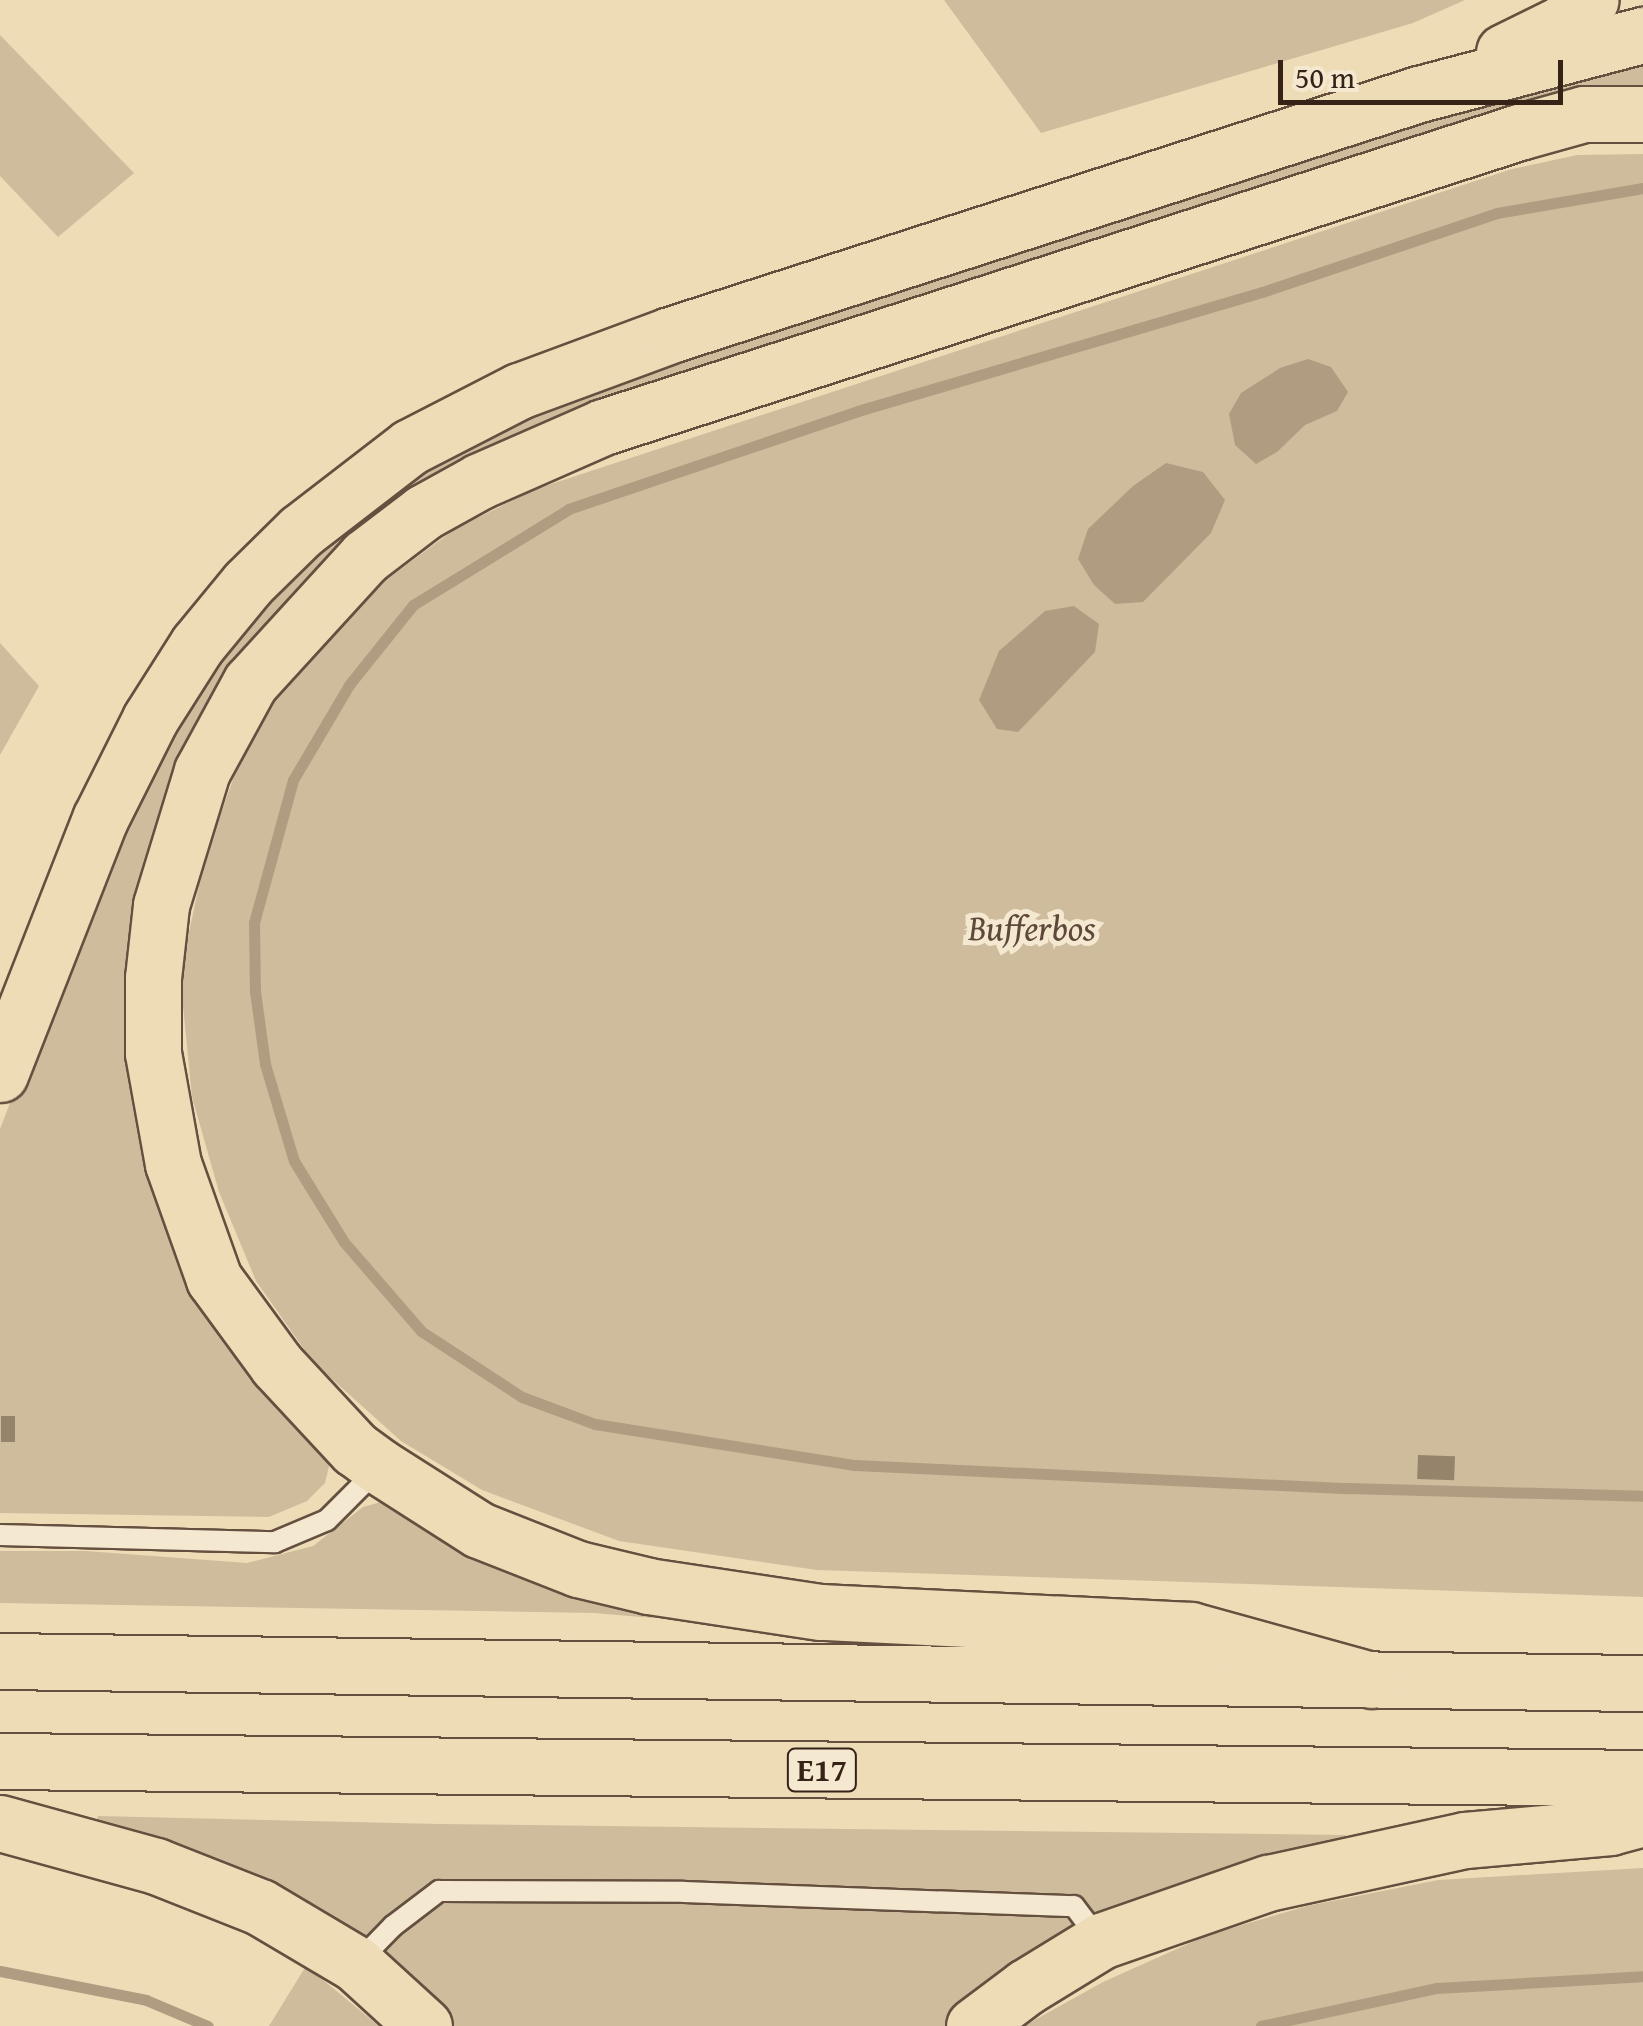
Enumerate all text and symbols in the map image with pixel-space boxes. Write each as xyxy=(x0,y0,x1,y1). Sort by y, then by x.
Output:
scale bar xyxy=(1283,40,1568,102)
text: 50 m xyxy=(1295,55,1355,99)
park label: Bufferbos xyxy=(968,907,1096,949)
road number: E17 xyxy=(784,1743,860,1797)

